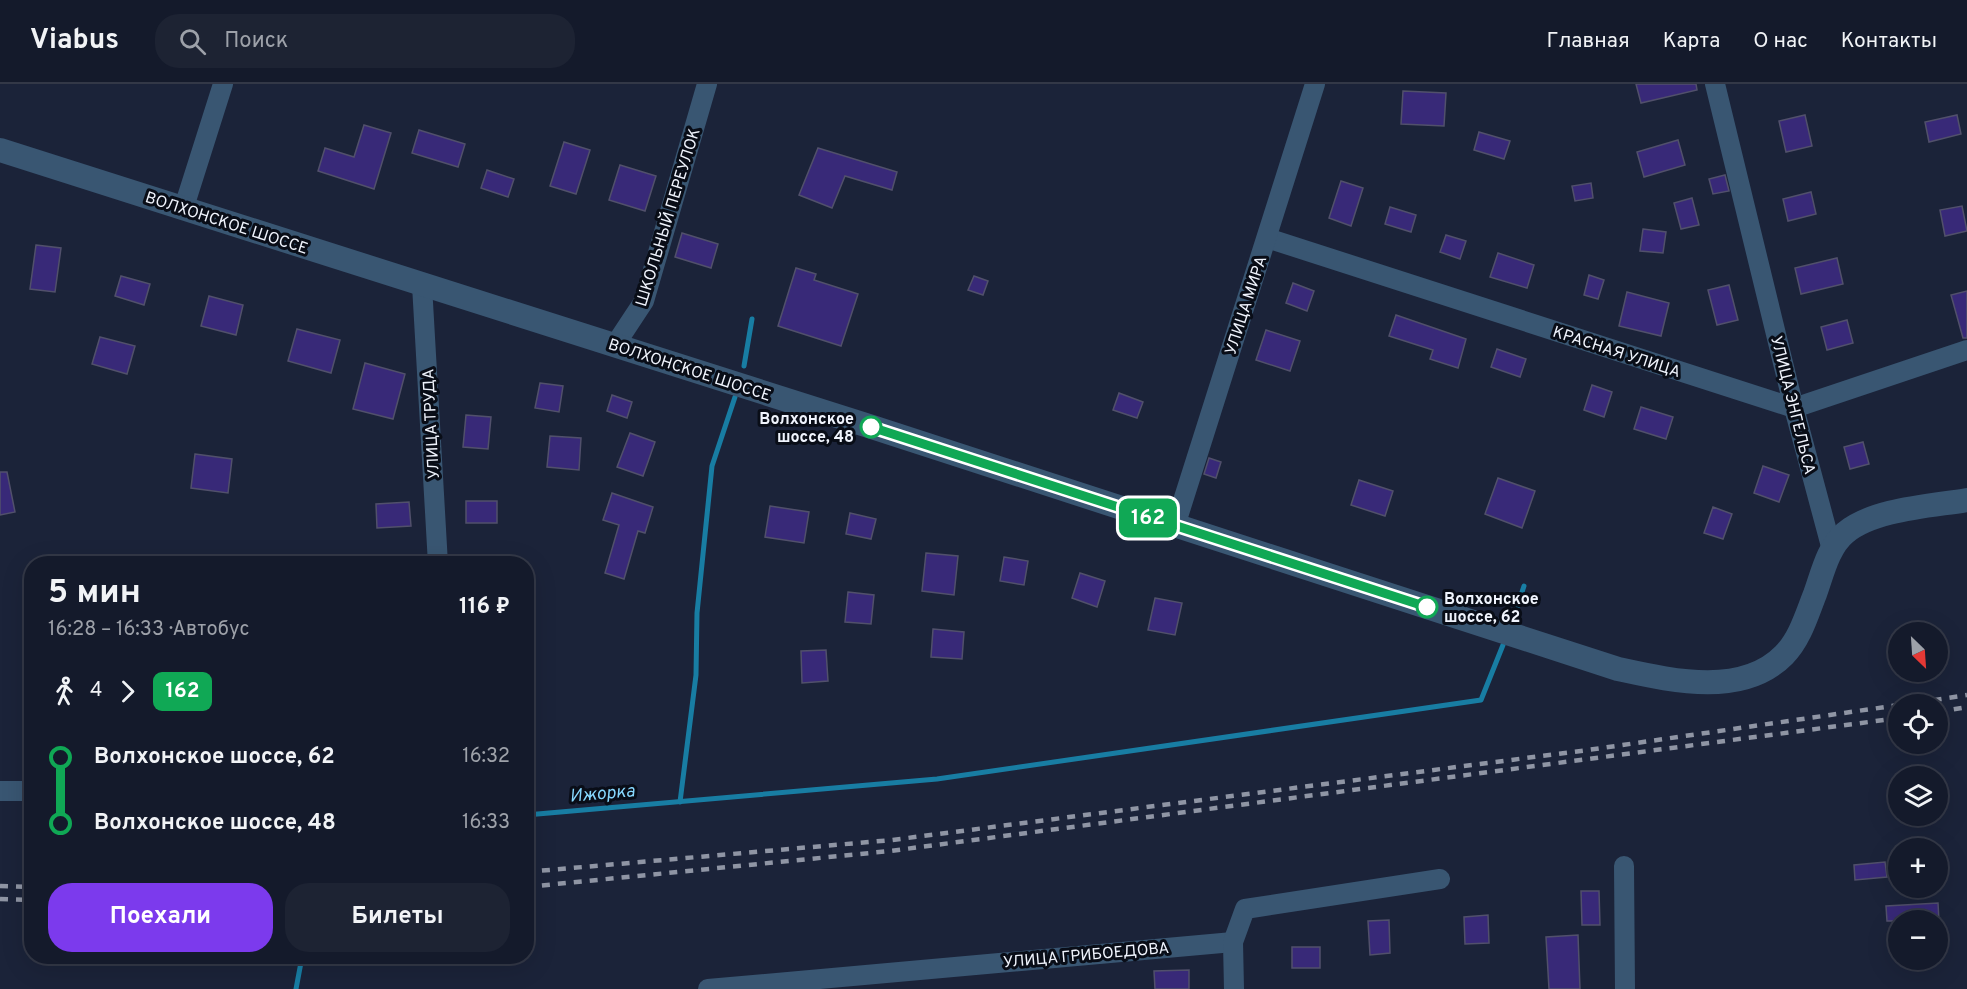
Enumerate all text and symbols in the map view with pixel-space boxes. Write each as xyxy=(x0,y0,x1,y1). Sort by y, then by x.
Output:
search box xyxy=(155,14,575,68)
text: Viabus xyxy=(30,23,119,59)
icon: search xyxy=(176,25,209,58)
text: Поиск xyxy=(224,28,288,55)
text: Главная xyxy=(1546,28,1630,55)
text: Карта xyxy=(1663,28,1720,55)
text: О нас xyxy=(1753,28,1808,55)
text: Контакты xyxy=(1841,28,1937,55)
street label: ШКОЛЬНЫЙ ПЕРЕУЛОК xyxy=(630,125,706,309)
street label: ВОЛХОНСКОЕ ШОССЕ xyxy=(142,188,310,260)
street label: УЛИЦА МИРА xyxy=(1221,253,1272,358)
street label: КРАСНАЯ УЛИЦА xyxy=(1550,323,1683,383)
street label: УЛИЦА ЭНГЕЛЬСА xyxy=(1765,334,1819,477)
street label: ВОЛХОНСКОЕ ШОССЕ xyxy=(605,335,773,407)
street label: УЛИЦА ТРУДА xyxy=(419,368,445,480)
place label: Волхонское шоссе, 48 xyxy=(759,410,854,448)
marker: Волхонское шоссе, 48 xyxy=(860,416,882,438)
line badge: 162 xyxy=(1114,498,1182,538)
text: 162 xyxy=(1131,505,1165,532)
text: 5 мин xyxy=(48,573,141,615)
place label: Волхонское шоссе, 62 xyxy=(1444,590,1539,628)
text: 116 ₽ xyxy=(459,594,510,621)
marker: Волхонское шоссе, 62 xyxy=(1416,596,1438,618)
text: 16:28 – 16:33 · Автобус xyxy=(48,617,249,643)
north arrow xyxy=(1888,622,1948,682)
map controls xyxy=(1888,622,1948,970)
icon: walk xyxy=(48,675,81,708)
icon: forward xyxy=(111,675,144,708)
text: 4 xyxy=(90,678,102,704)
text: 162 xyxy=(165,678,200,705)
button: locate xyxy=(1888,694,1948,754)
text: Волхонское шоссе, 62 xyxy=(94,744,335,771)
text: 16:32 xyxy=(462,744,510,770)
button: layers xyxy=(1888,766,1948,826)
water label: Ижорка xyxy=(568,780,636,809)
text: Волхонское шоссе, 48 xyxy=(94,810,336,837)
text: 16:33 xyxy=(462,810,510,836)
button: + xyxy=(1888,838,1948,898)
button: Поехали xyxy=(48,883,273,952)
button: Билеты xyxy=(285,883,510,952)
button: − xyxy=(1888,910,1948,970)
street label: УЛИЦА ГРИБОЕДОВА xyxy=(1002,939,1170,973)

